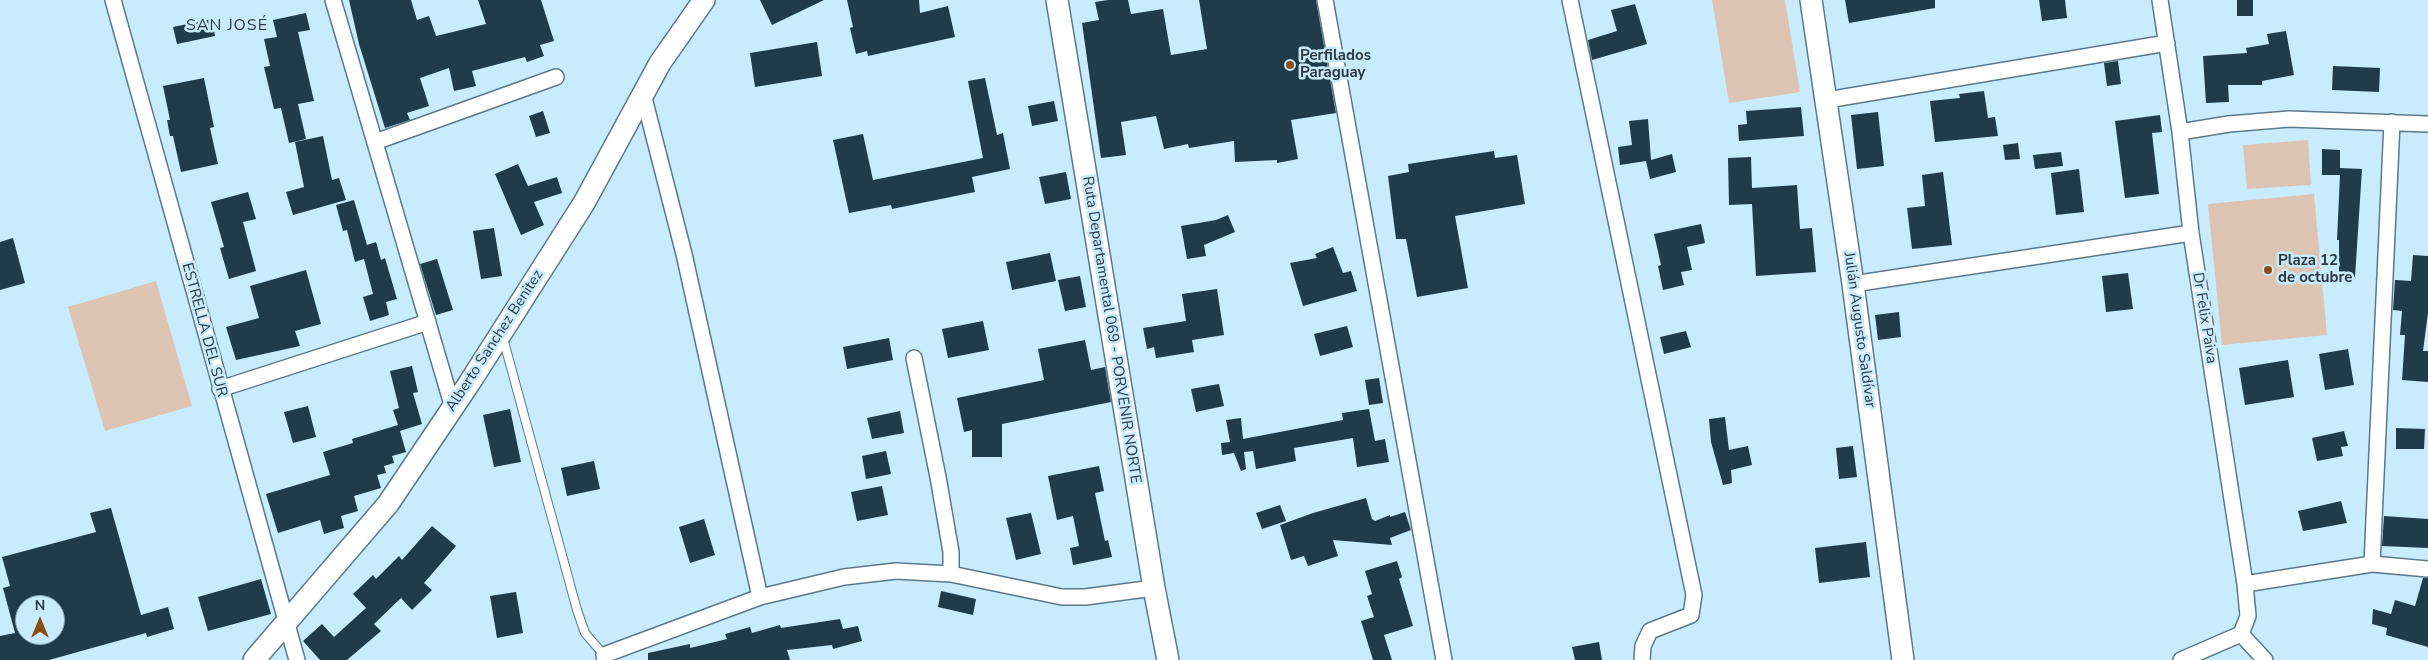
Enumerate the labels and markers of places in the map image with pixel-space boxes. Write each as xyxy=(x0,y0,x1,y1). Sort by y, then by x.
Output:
place label: Perfilados Paraguay xyxy=(1300,47,1371,82)
marker: Perfilados Paraguay xyxy=(1284,59,1296,71)
place label: Plaza 12 de octubre xyxy=(2278,252,2352,287)
marker: Plaza 12 de octubre xyxy=(2262,264,2274,276)

